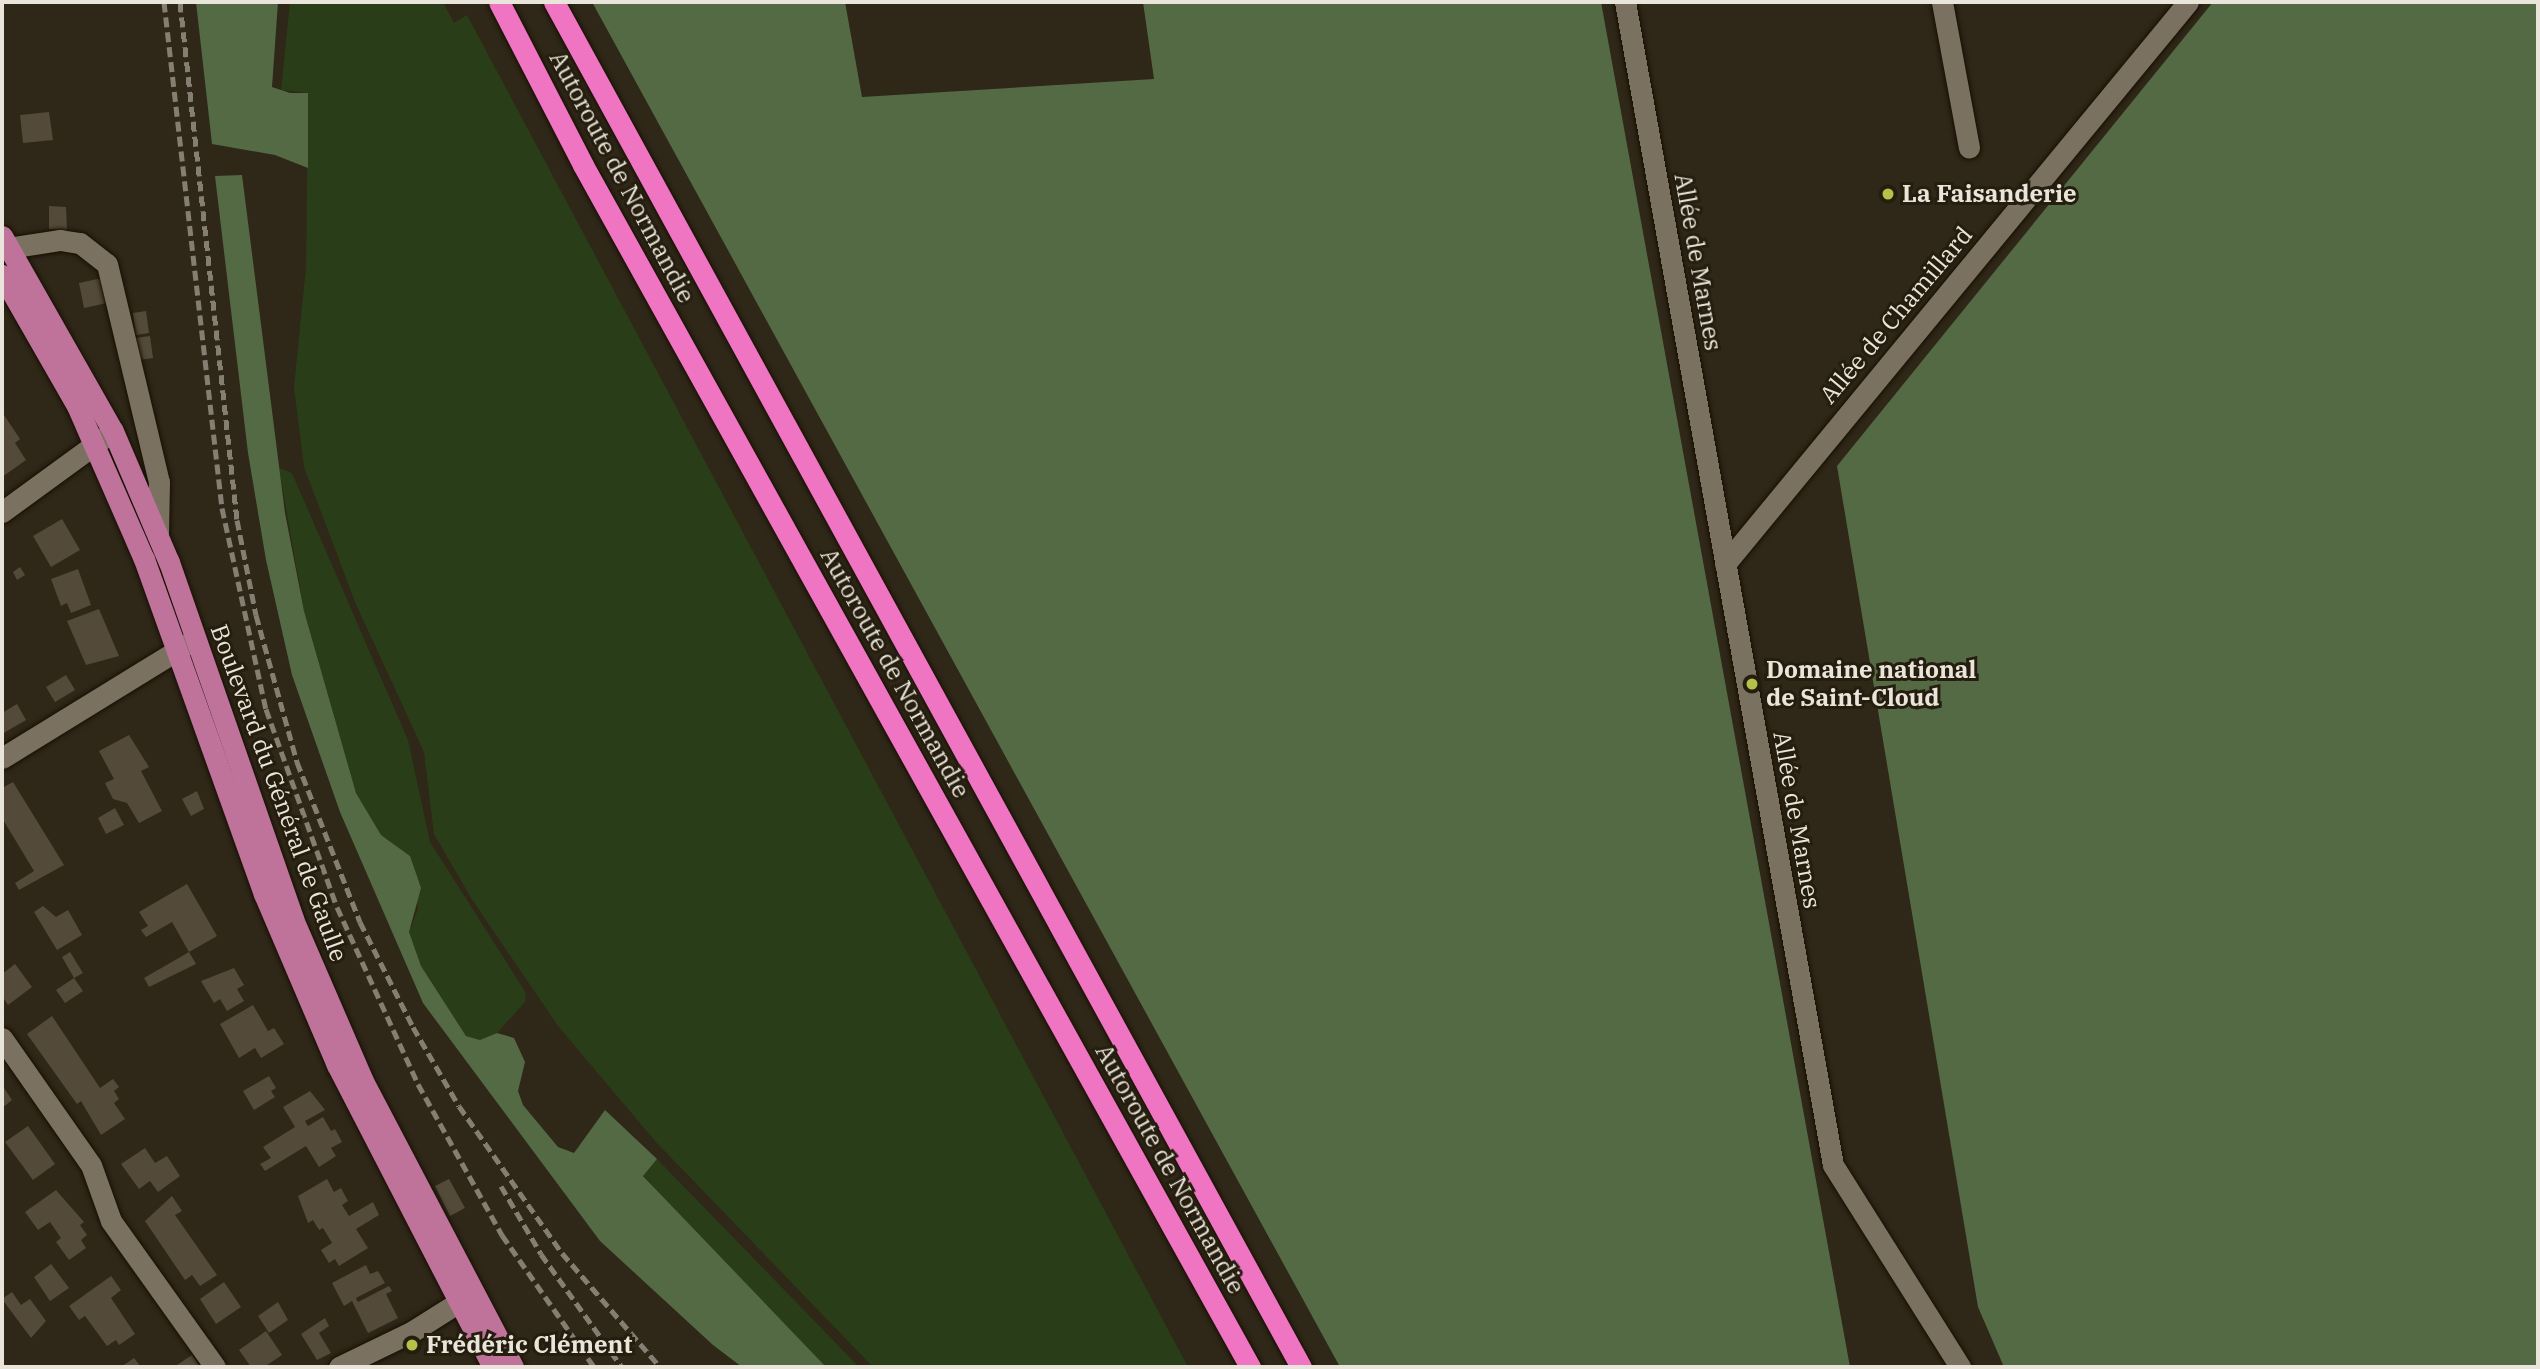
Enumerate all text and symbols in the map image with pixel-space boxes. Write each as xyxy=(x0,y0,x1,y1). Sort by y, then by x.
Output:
street label: Autoroute de Normandie xyxy=(543,46,701,308)
street label: Allée de Marnes xyxy=(1668,171,1728,353)
place label: La Faisanderie xyxy=(1902,180,2077,208)
marker: La Faisanderie xyxy=(1880,186,1896,202)
street label: Allée de Chamillard xyxy=(1814,221,1978,409)
street label: Autoroute de Normandie xyxy=(814,543,976,803)
street label: Boulevard du Général de Gaulle xyxy=(205,621,353,965)
place label: Domaine national de Saint-Cloud xyxy=(1766,656,1976,712)
marker: Domaine national de Saint-Cloud xyxy=(1744,676,1760,692)
street label: Allée de Marnes xyxy=(1767,729,1827,911)
street label: Autoroute de Normandie xyxy=(1089,1039,1251,1299)
place label: Frédéric Clément xyxy=(426,1331,632,1359)
marker: Frédéric Clément xyxy=(404,1337,420,1353)

